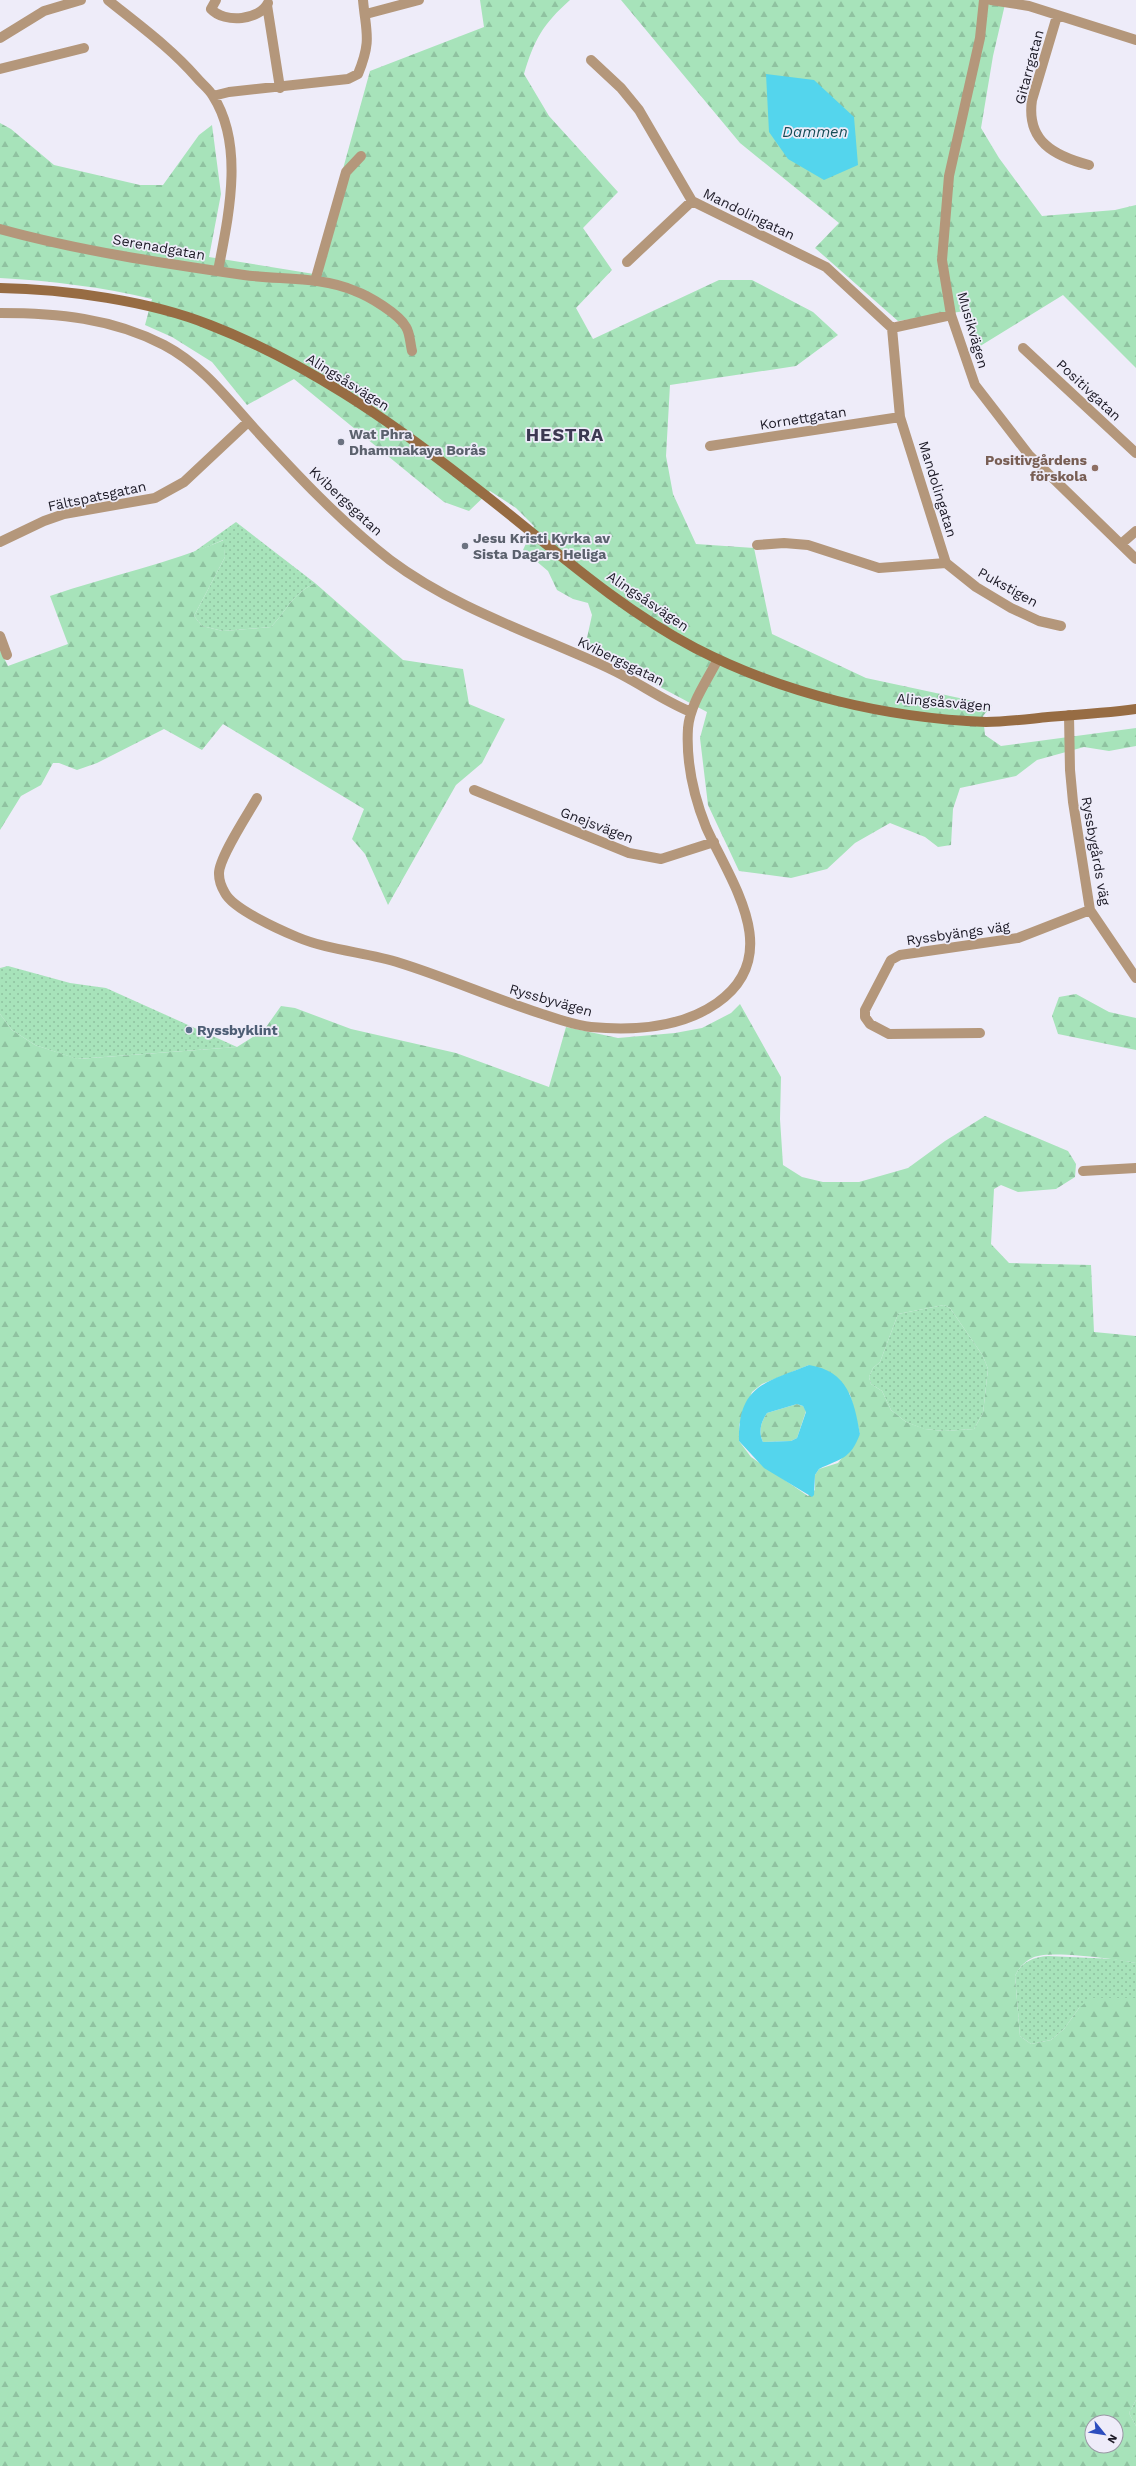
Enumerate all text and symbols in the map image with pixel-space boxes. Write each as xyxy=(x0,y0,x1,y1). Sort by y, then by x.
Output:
street label: Gitarrgatan xyxy=(1011,28,1047,106)
water label: Dammen xyxy=(782,123,848,141)
street label: Mandolingatan xyxy=(701,185,797,243)
street label: Serenadgatan xyxy=(112,231,206,263)
street label: Musikvägen xyxy=(954,290,992,370)
street label: Alingsåsvägen xyxy=(303,350,393,414)
street label: Positivgatan xyxy=(1053,356,1125,424)
street label: Kornettgatan xyxy=(758,403,848,433)
district label: HESTRA xyxy=(526,424,604,445)
place label: Wat Phra Dhammakaya Borås xyxy=(349,426,486,458)
marker: Wat Phra Dhammakaya Borås xyxy=(336,437,346,447)
street label: Mandolingatan xyxy=(916,439,960,539)
place label: Positivgårdens förskola xyxy=(985,452,1088,484)
street label: Kvibergsgatan xyxy=(306,463,386,539)
marker: Positivgårdens förskola xyxy=(1090,463,1100,473)
street label: Fältspatsgatan xyxy=(46,478,148,514)
place label: Jesu Kristi Kyrka av Sista Dagars Heliga xyxy=(473,530,610,562)
marker: Jesu Kristi Kyrka av Sista Dagars Heliga xyxy=(460,541,470,551)
street label: Pukstigen xyxy=(975,564,1041,610)
street label: Alingsåsvägen xyxy=(604,568,692,634)
street label: Kvibergsgatan xyxy=(575,633,667,689)
street label: Alingsåsvägen xyxy=(896,690,992,714)
street label: Ryssbygårds väg xyxy=(1079,795,1114,907)
street label: Gnejsvägen xyxy=(558,804,636,846)
street label: Ryssbyängs väg xyxy=(905,918,1011,948)
street label: Ryssbyvägen xyxy=(508,981,594,1019)
place label: Ryssbyklint xyxy=(197,1022,278,1038)
marker: Ryssbyklint xyxy=(184,1025,194,1035)
north arrow xyxy=(1084,2414,1124,2454)
text: N xyxy=(1105,2432,1120,2446)

